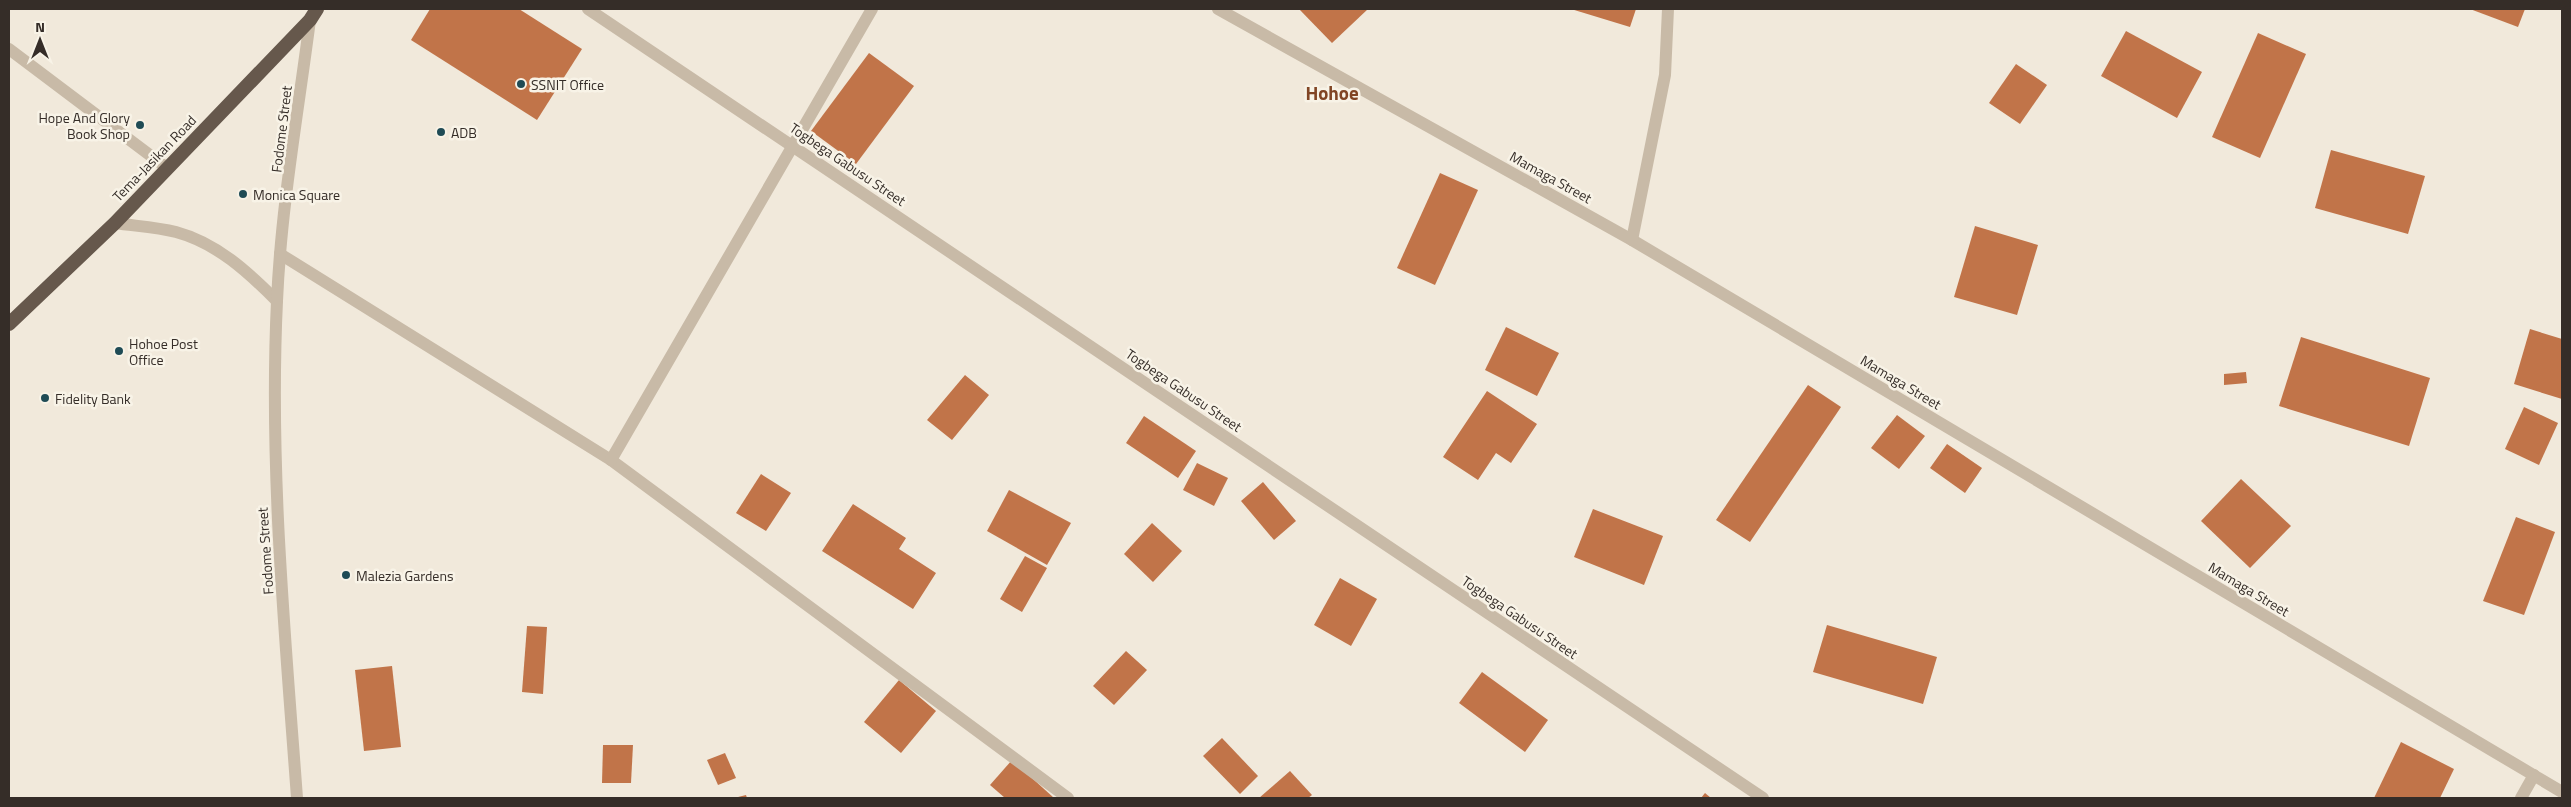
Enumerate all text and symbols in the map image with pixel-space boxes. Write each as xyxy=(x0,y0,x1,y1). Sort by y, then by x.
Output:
north arrow xyxy=(15,15,65,65)
text: N xyxy=(35,16,45,37)
place label: SSNIT Office xyxy=(531,74,604,95)
marker: SSNIT Office xyxy=(515,78,527,90)
district label: Hohoe xyxy=(1305,78,1359,107)
street label: Fodome Street xyxy=(265,84,297,174)
place label: Hope And Glory Book Shop xyxy=(38,107,130,144)
street label: Tema-Jasikan Road xyxy=(107,110,201,206)
street label: Togbega Gabusu Street xyxy=(786,117,910,211)
marker: Hope And Glory Book Shop xyxy=(134,119,146,131)
place label: ADB xyxy=(451,122,477,143)
marker: ADB xyxy=(435,126,447,138)
street label: Mamaga Street xyxy=(1506,146,1596,208)
place label: Monica Square xyxy=(253,184,340,205)
marker: Monica Square xyxy=(237,188,249,200)
place label: Hohoe Post Office xyxy=(129,333,198,370)
street label: Togbega Gabusu Street xyxy=(1122,343,1246,437)
marker: Hohoe Post Office xyxy=(113,345,125,357)
street label: Mamaga Street xyxy=(1857,350,1945,414)
place label: Fidelity Bank xyxy=(55,388,131,409)
marker: Fidelity Bank xyxy=(39,392,51,404)
street label: Fodome Street xyxy=(251,507,279,595)
street label: Mamaga Street xyxy=(2205,557,2293,621)
place label: Malezia Gardens xyxy=(356,565,453,586)
marker: Malezia Gardens xyxy=(340,569,352,581)
street label: Togbega Gabusu Street xyxy=(1458,570,1582,664)

